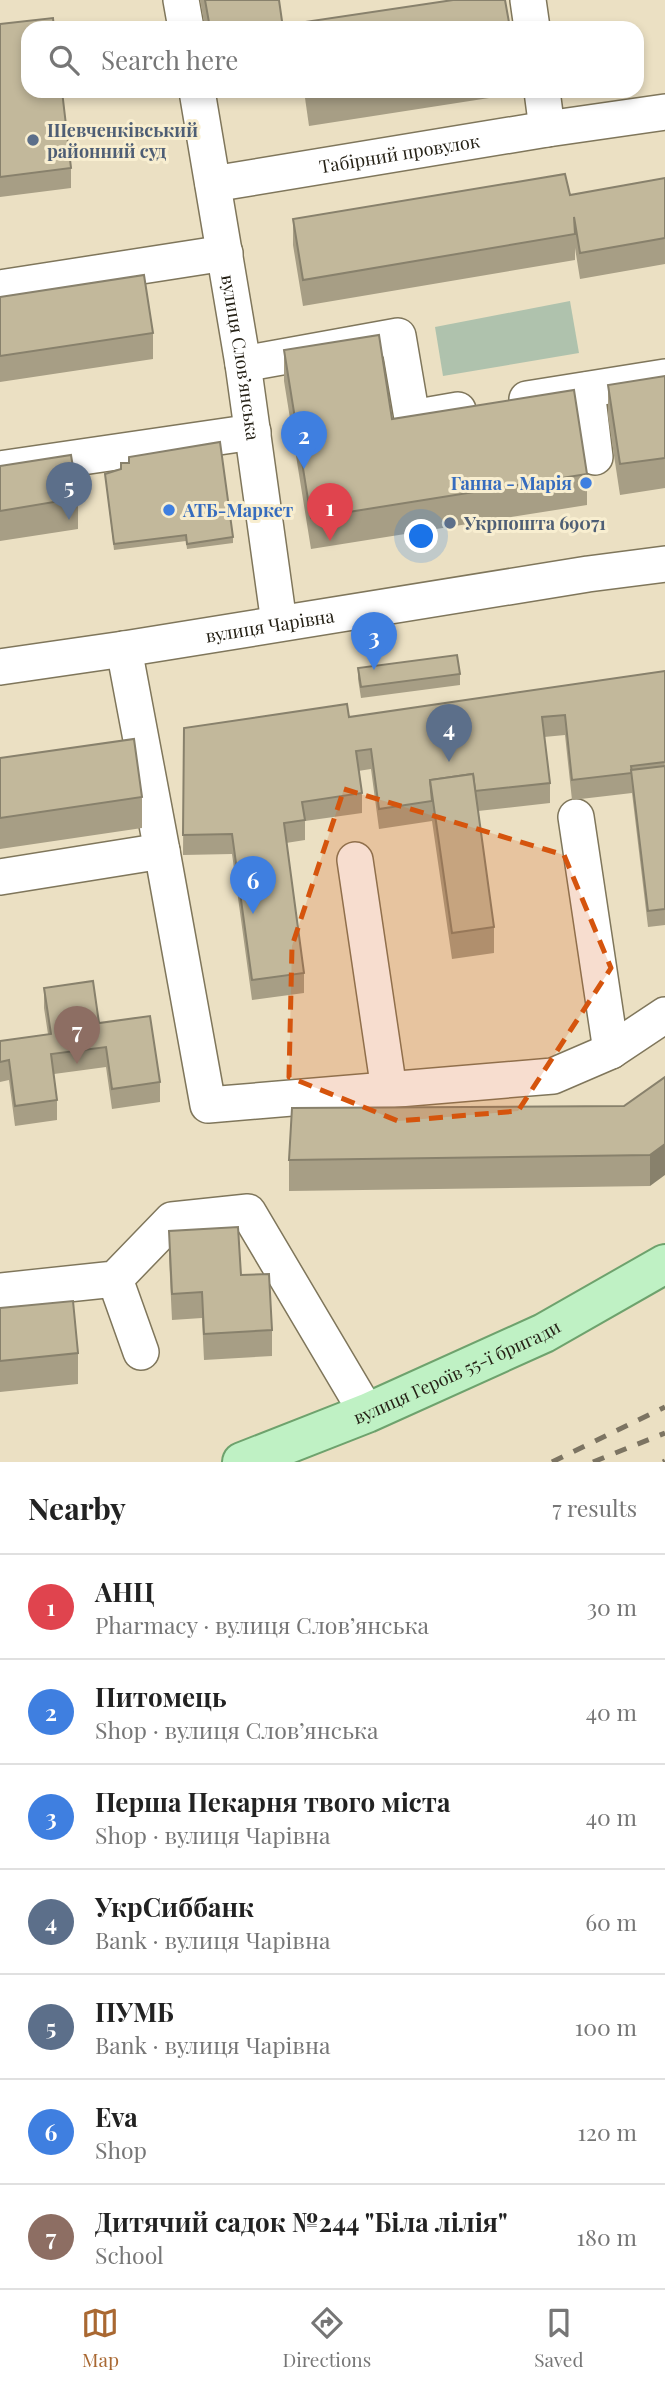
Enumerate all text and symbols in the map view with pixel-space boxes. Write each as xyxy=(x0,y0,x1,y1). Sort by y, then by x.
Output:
search box xyxy=(21,21,644,98)
icon: search xyxy=(45,41,83,79)
text: Search here xyxy=(101,42,238,77)
place label: Шевченківський районний суд xyxy=(47,118,198,163)
street label: Табірний провулок xyxy=(317,128,482,178)
marker: Шевченківський районний суд xyxy=(25,132,41,148)
street label: вулиця Слов’янська xyxy=(216,273,265,442)
pin: 2 xyxy=(281,411,327,469)
pin: 5 xyxy=(46,462,92,520)
place label: Ганна - Марія xyxy=(451,471,572,495)
marker: Ганна - Марія xyxy=(578,475,594,491)
pin: 1 xyxy=(307,483,353,541)
place label: АТБ-Маркет xyxy=(182,498,294,522)
marker: АТБ-Маркет xyxy=(161,502,177,518)
place label: Укрпошта 69071 xyxy=(463,511,606,535)
marker: Укрпошта 69071 xyxy=(442,515,458,531)
your location xyxy=(404,519,438,553)
street label: вулиця Чарівна xyxy=(204,603,336,648)
pin: 3 xyxy=(351,612,397,670)
pin: 4 xyxy=(426,704,472,762)
pin: 6 xyxy=(230,856,276,914)
pin: 7 xyxy=(54,1006,100,1064)
street label: вулиця Героїв 55-ї бригади xyxy=(350,1314,565,1429)
text: Nearby xyxy=(28,1488,126,1528)
text: 7 results xyxy=(552,1492,637,1523)
text: АНЦ xyxy=(95,1574,154,1609)
text: 1 xyxy=(47,1591,55,1622)
text: 30 m xyxy=(587,1591,637,1622)
text: Pharmacy · вулиця Слов’янська xyxy=(95,1609,429,1640)
text: Питомець xyxy=(95,1679,226,1714)
text: 2 xyxy=(45,1696,57,1727)
text: 40 m xyxy=(586,1696,637,1727)
text: Shop · вулиця Слов’янська xyxy=(95,1714,378,1745)
text: Перша Пекарня твого міста xyxy=(95,1784,450,1819)
text: 3 xyxy=(45,1801,57,1832)
text: 40 m xyxy=(586,1801,637,1832)
text: Shop · вулиця Чарівна xyxy=(95,1819,330,1850)
text: УкрСиббанк xyxy=(95,1889,254,1924)
text: 4 xyxy=(45,1906,57,1937)
text: 60 m xyxy=(585,1906,637,1937)
text: Bank · вулиця Чарівна xyxy=(95,1924,330,1955)
text: ПУМБ xyxy=(95,1994,174,2029)
text: 5 xyxy=(46,2011,56,2042)
text: 100 m xyxy=(575,2011,637,2042)
text: Bank · вулиця Чарівна xyxy=(95,2029,330,2060)
text: Eva xyxy=(95,2099,138,2134)
text: 6 xyxy=(45,2116,57,2147)
text: 120 m xyxy=(578,2116,637,2147)
text: Shop xyxy=(95,2134,147,2165)
text: Дитячий садок №244 "Біла лілія" xyxy=(95,2204,508,2239)
text: 7 xyxy=(46,2221,56,2252)
text: 180 m xyxy=(577,2221,637,2252)
text: School xyxy=(95,2239,164,2270)
tab: Map xyxy=(81,2304,119,2372)
tab: Directions xyxy=(282,2304,371,2372)
tab: Saved xyxy=(534,2304,584,2372)

